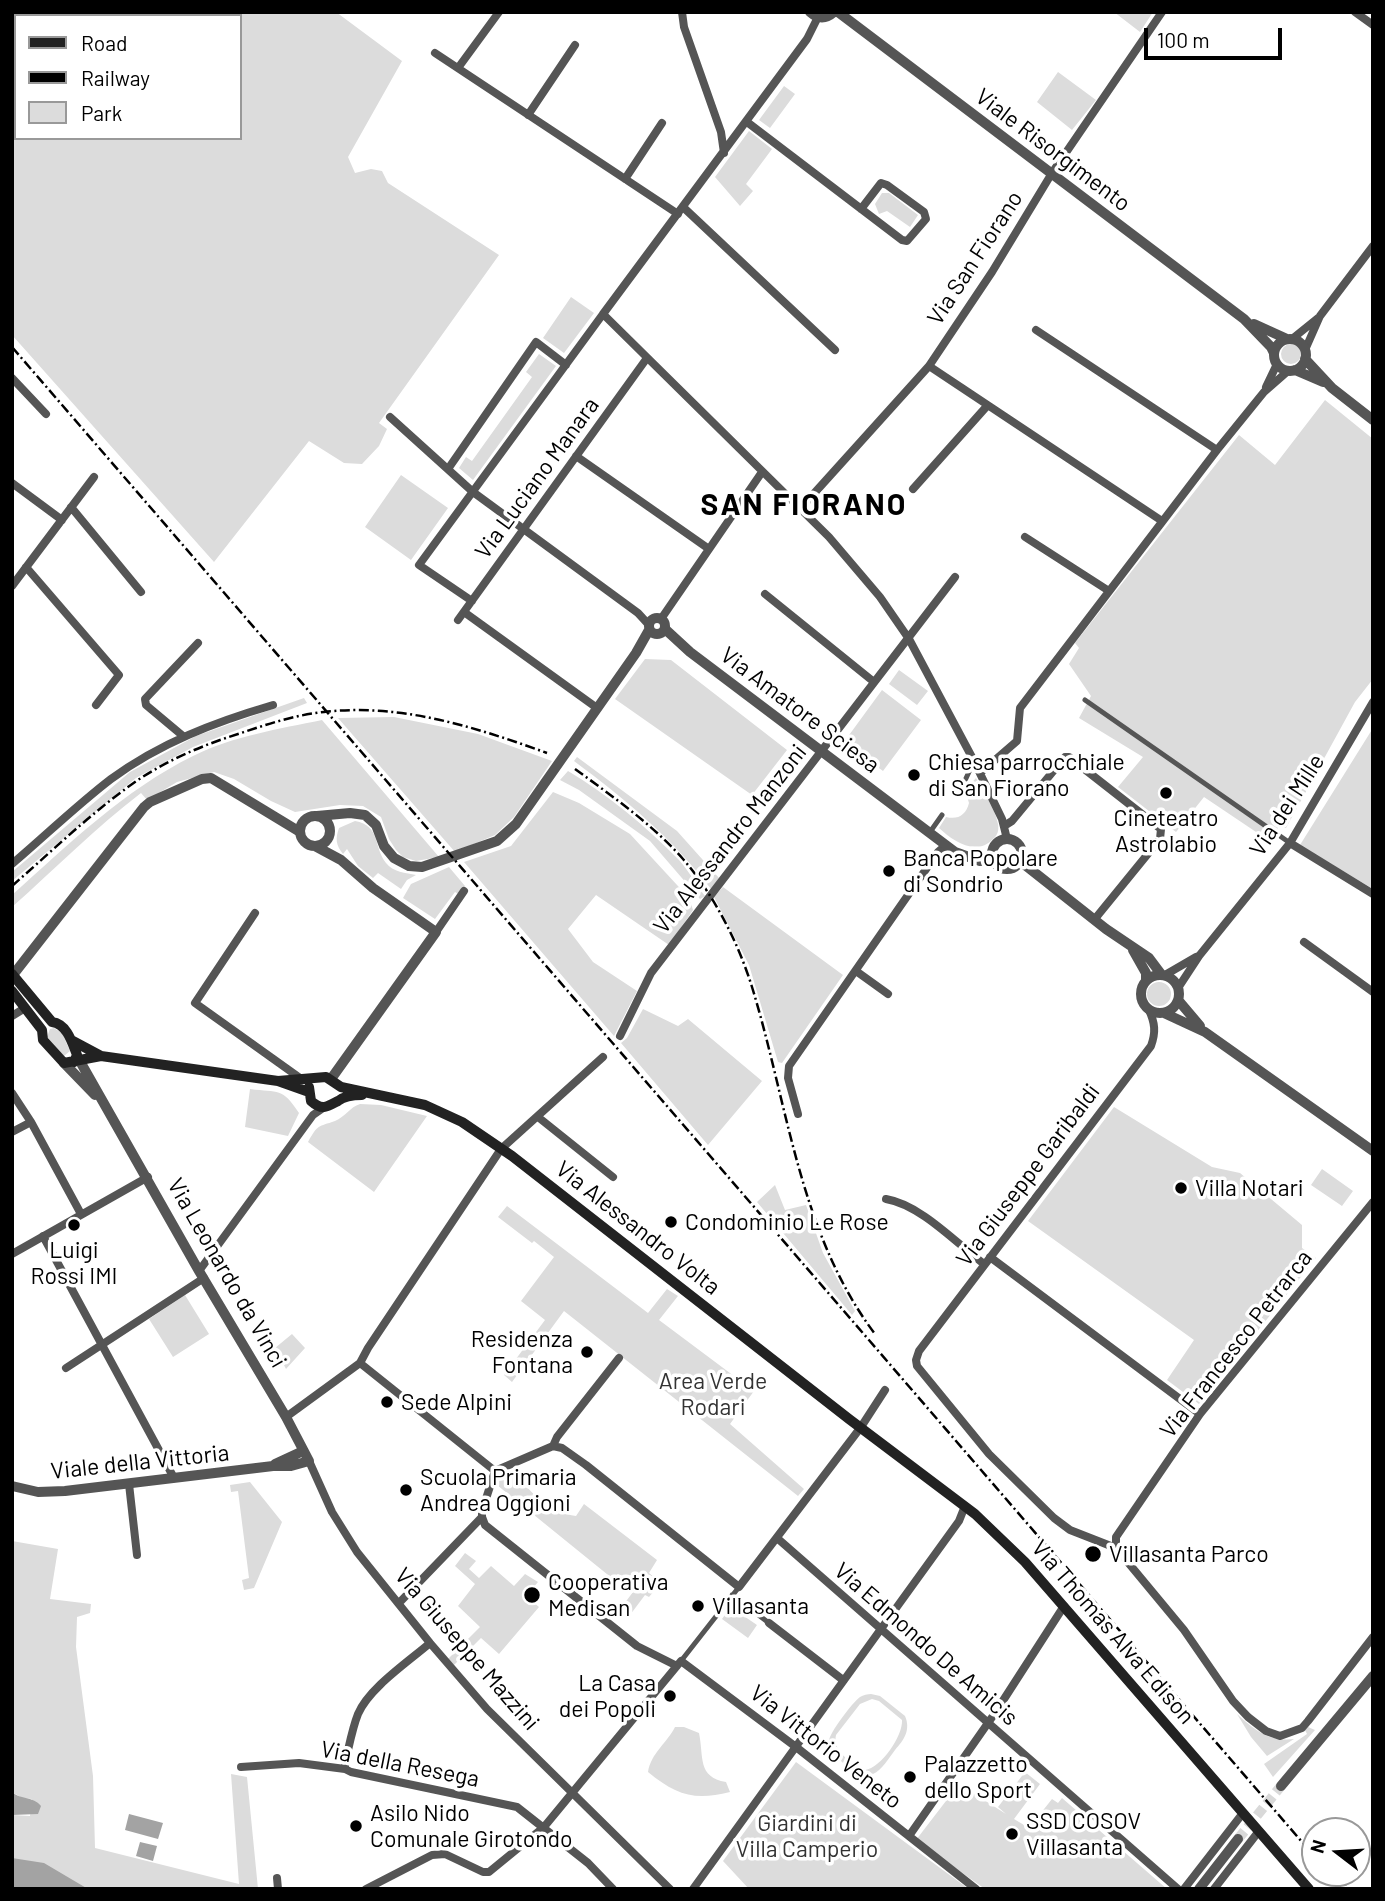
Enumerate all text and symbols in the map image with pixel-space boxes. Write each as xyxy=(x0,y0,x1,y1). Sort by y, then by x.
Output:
legend xyxy=(14,14,242,140)
scale bar xyxy=(1147,14,1285,58)
text: 100 m xyxy=(1157,27,1210,52)
text: Road xyxy=(81,30,127,55)
text: Railway xyxy=(81,65,150,90)
street label: Viale Risorgimento xyxy=(970,83,1136,217)
text: Park xyxy=(81,100,122,125)
street label: Via San Fiorano xyxy=(921,186,1029,330)
street label: Via Luciano Manara xyxy=(469,392,605,564)
district label: SAN FIORANO xyxy=(702,487,906,523)
street label: Via Amatore Sciesa xyxy=(715,641,885,779)
street label: Via Alessandro Manzoni xyxy=(648,739,812,939)
place label: Chiesa parrocchiale di San Fiorano xyxy=(928,748,1125,802)
street label: Via dei Mille xyxy=(1244,749,1330,861)
marker: Chiesa parrocchiale di San Fiorano xyxy=(906,767,922,783)
marker: Cineteatro Astrolabio xyxy=(1158,785,1174,801)
place label: Cineteatro Astrolabio xyxy=(1113,804,1219,858)
place label: Banca Popolare di Sondrio xyxy=(903,844,1058,898)
marker: Banca Popolare di Sondrio xyxy=(881,863,897,879)
street label: Via Giuseppe Garibaldi xyxy=(950,1078,1106,1272)
street label: Via Alessandro Volta xyxy=(550,1155,726,1301)
street label: Via Leonardo da Vinci xyxy=(162,1173,292,1373)
place label: Villa Notari xyxy=(1195,1174,1304,1202)
marker: Villa Notari xyxy=(1173,1180,1189,1196)
place label: Condominio Le Rose xyxy=(685,1208,889,1236)
marker: Condominio Le Rose xyxy=(663,1214,679,1230)
marker: Luigi Rossi IMI xyxy=(66,1217,82,1233)
place label: Luigi Rossi IMI xyxy=(30,1236,118,1290)
street label: Via Francesco Petrarca xyxy=(1154,1245,1318,1443)
place label: Residenza Fontana xyxy=(471,1325,573,1379)
marker: Residenza Fontana xyxy=(579,1344,595,1360)
park label: Area Verde Rodari xyxy=(659,1367,767,1421)
place label: Sede Alpini xyxy=(401,1388,512,1416)
marker: Sede Alpini xyxy=(379,1394,395,1410)
street label: Viale della Vittoria xyxy=(49,1439,231,1485)
place label: Scuola Primaria Andrea Oggioni xyxy=(420,1463,577,1517)
marker: Scuola Primaria Andrea Oggioni xyxy=(398,1482,414,1498)
street label: Via Thomas Alva Edison xyxy=(1026,1534,1200,1730)
place label: Villasanta Parco xyxy=(1109,1540,1269,1568)
marker: Villasanta Parco xyxy=(1083,1544,1103,1564)
street label: Via Edmondo De Amicis xyxy=(829,1557,1023,1731)
street label: Via Giuseppe Mazzini xyxy=(389,1562,545,1736)
place label: Cooperativa Medisan xyxy=(548,1568,668,1622)
marker: Cooperativa Medisan xyxy=(522,1585,542,1605)
place label: Villasanta xyxy=(712,1592,809,1620)
marker: Villasanta xyxy=(690,1598,706,1614)
place label: La Casa dei Popoli xyxy=(559,1669,656,1723)
street label: Via Vittorio Veneto xyxy=(745,1679,907,1815)
marker: La Casa dei Popoli xyxy=(662,1688,678,1704)
street label: Via della Resega xyxy=(318,1735,482,1793)
place label: Palazzetto dello Sport xyxy=(924,1750,1032,1804)
marker: Palazzetto dello Sport xyxy=(902,1769,918,1785)
place label: Asilo Nido Comunale Girotondo xyxy=(370,1799,573,1853)
place label: SSD COSOV Villasanta xyxy=(1026,1807,1141,1861)
park label: Giardini di Villa Camperio xyxy=(736,1809,878,1863)
north arrow xyxy=(1301,1817,1371,1887)
marker: Asilo Nido Comunale Girotondo xyxy=(348,1818,364,1834)
marker: SSD COSOV Villasanta xyxy=(1004,1826,1020,1842)
text: N xyxy=(1305,1837,1330,1856)

